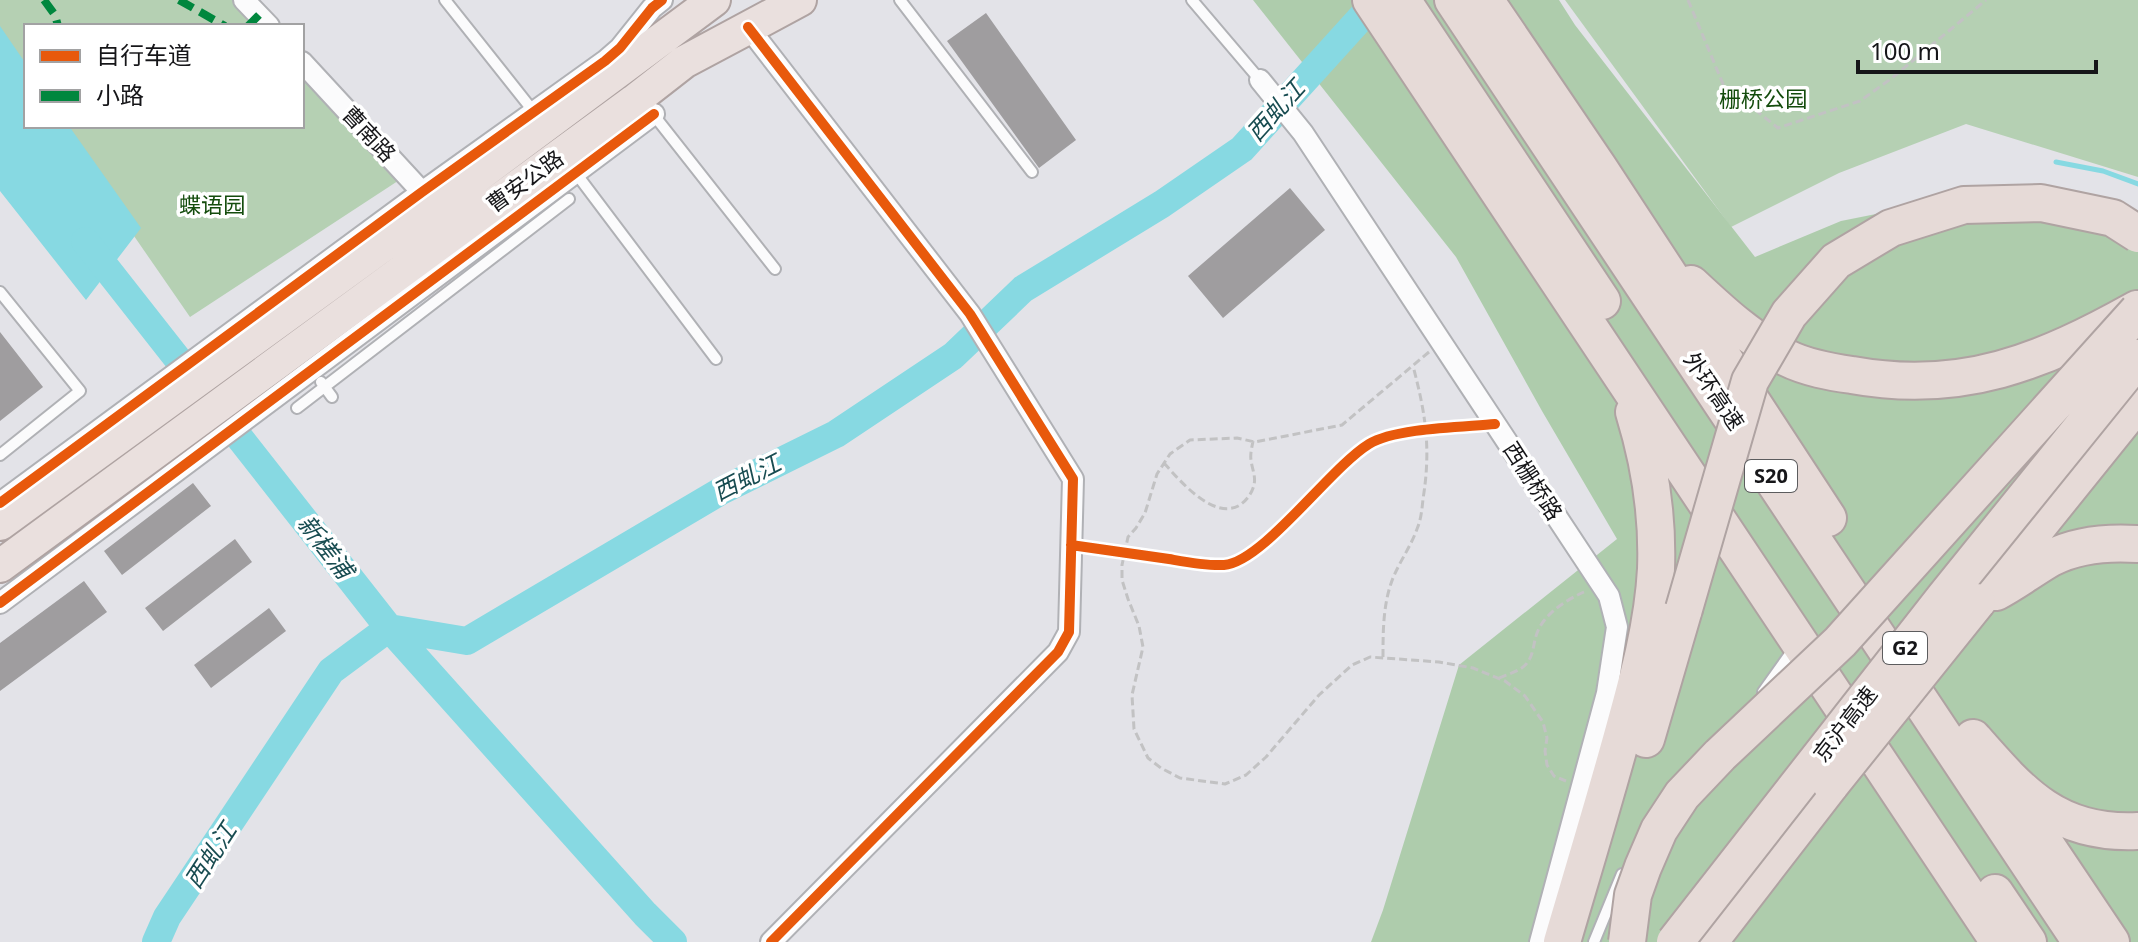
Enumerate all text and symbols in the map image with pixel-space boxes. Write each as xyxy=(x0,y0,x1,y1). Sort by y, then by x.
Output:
legend xyxy=(24,24,304,128)
scale bar xyxy=(1858,24,2096,74)
text: 100 m xyxy=(1870,34,1940,67)
text: 自行车道 xyxy=(96,38,192,71)
water label: 西虬江 xyxy=(1239,70,1313,148)
text: 小路 xyxy=(96,78,144,111)
park label: 栅桥公园 xyxy=(1719,83,1807,113)
street label: 曹南路 xyxy=(336,99,403,168)
street label: 曹安公路 xyxy=(480,142,569,218)
park label: 蝶语园 xyxy=(179,189,245,219)
street label: 外环高速 xyxy=(1678,346,1752,435)
street label: 西栅桥路 xyxy=(1497,435,1570,526)
water label: 西虬江 xyxy=(707,444,789,508)
road number: S20 xyxy=(1745,460,1797,492)
water label: 新槎浦 xyxy=(291,508,364,588)
road number: G2 xyxy=(1883,632,1927,664)
street label: 京沪高速 xyxy=(1805,679,1883,767)
water label: 西虬江 xyxy=(176,813,245,894)

